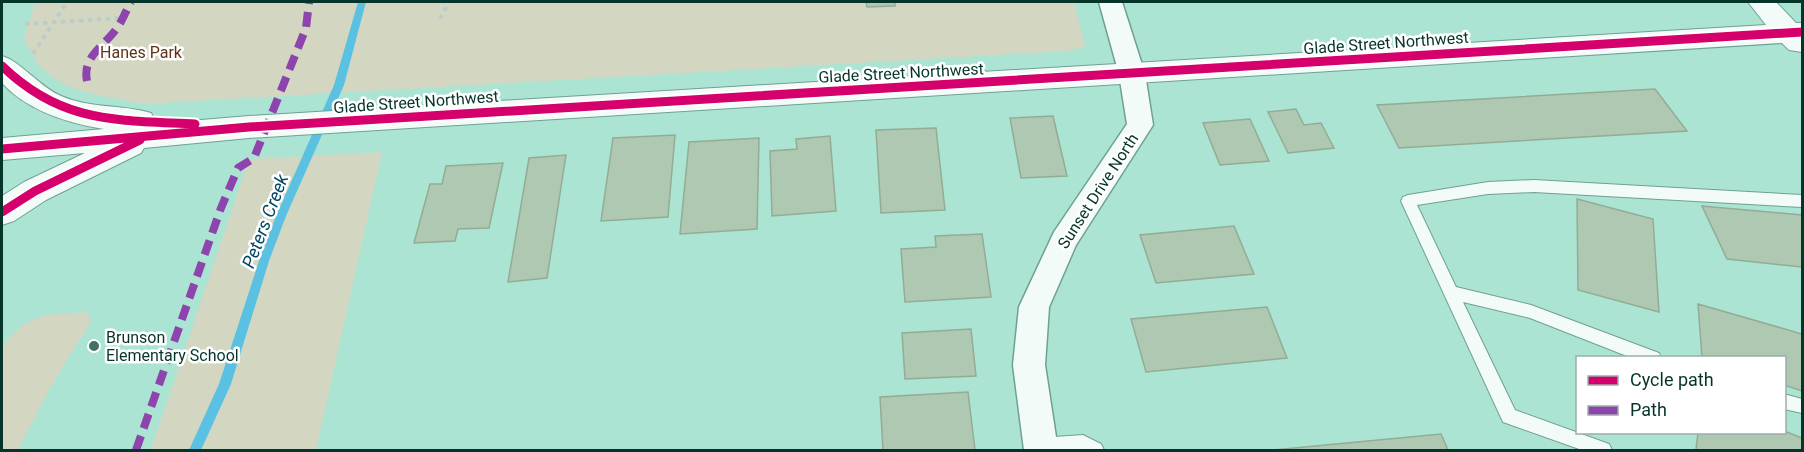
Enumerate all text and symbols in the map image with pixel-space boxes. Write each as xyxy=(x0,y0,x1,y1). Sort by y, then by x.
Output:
street label: Glade Street Northwest xyxy=(1303,28,1469,58)
park label: Hanes Park xyxy=(100,43,183,62)
street label: Glade Street Northwest xyxy=(818,59,984,87)
street label: Glade Street Northwest xyxy=(333,87,499,117)
street label: Sunset Drive North xyxy=(1054,130,1142,252)
water label: Peters Creek xyxy=(237,170,293,271)
place label: Brunson Elementary School xyxy=(106,328,239,365)
marker: Brunson Elementary School xyxy=(87,339,101,353)
legend xyxy=(1576,356,1786,434)
text: Cycle path xyxy=(1630,369,1714,390)
text: Path xyxy=(1630,399,1667,420)

